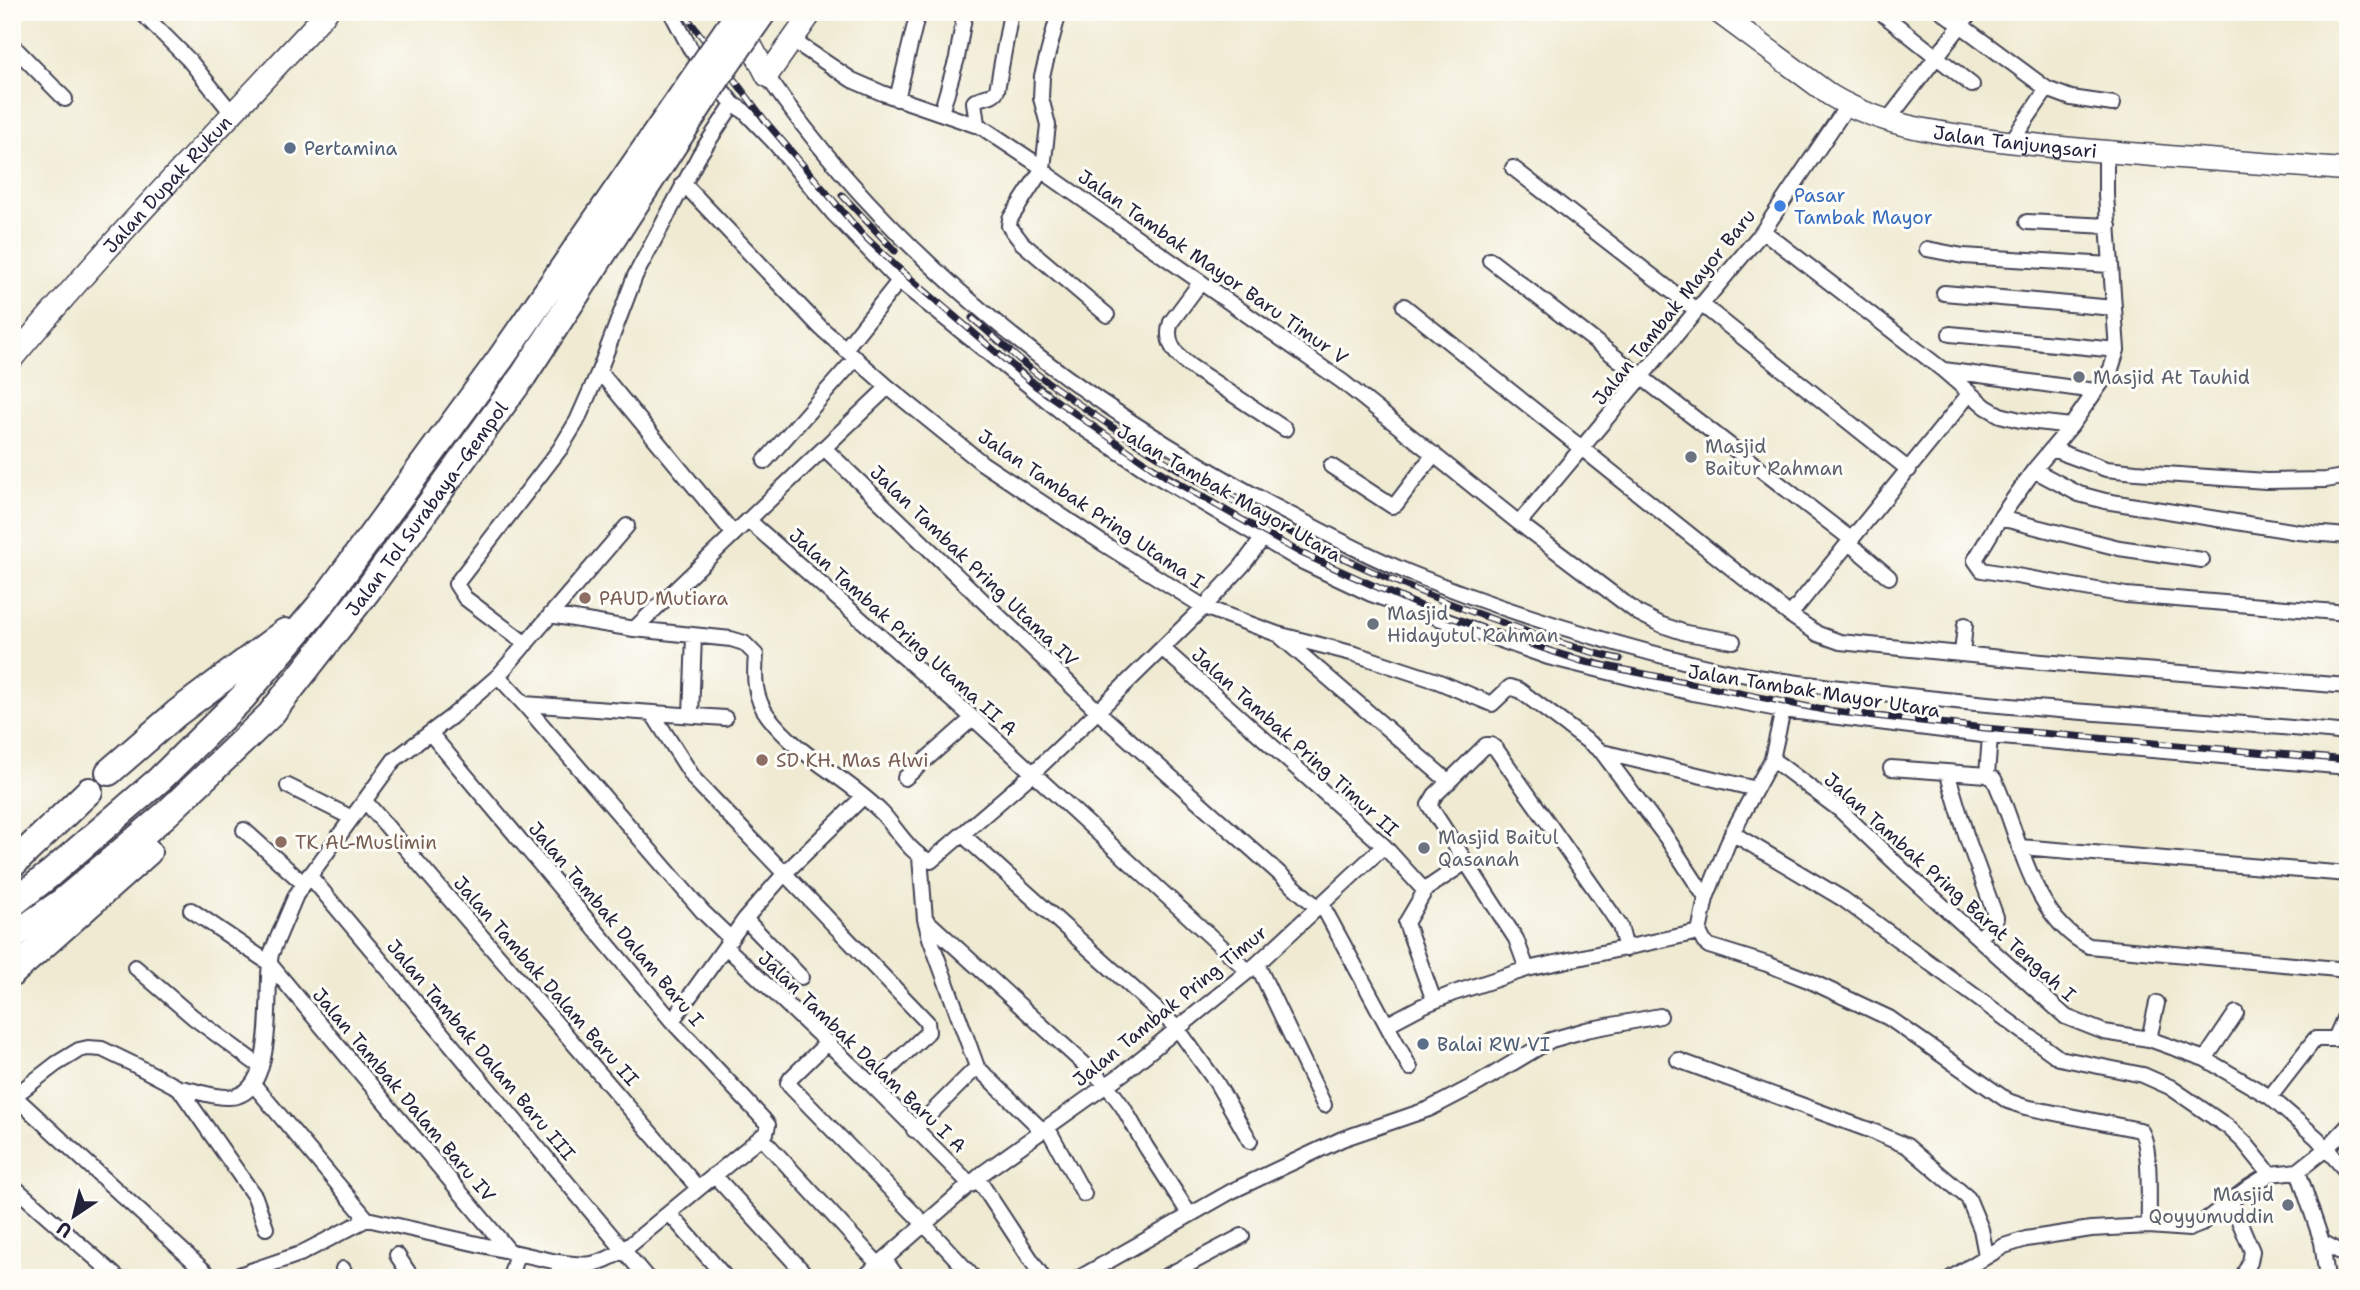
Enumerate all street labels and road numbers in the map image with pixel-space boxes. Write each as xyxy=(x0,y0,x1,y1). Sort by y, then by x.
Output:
street label: Jalan Dupak Rukun xyxy=(98,110,237,258)
street label: Jalan Tanjungsari xyxy=(1931,119,2098,163)
street label: Jalan Tambak Mayor Baru Timur V xyxy=(1073,164,1353,370)
street label: Jalan Tambak Mayor Baru xyxy=(1587,204,1761,410)
street label: Jalan Tol Surabaya–Gempol xyxy=(340,396,513,621)
street label: Jalan Tambak Mayor Utara xyxy=(1112,418,1346,568)
street label: Jalan Tambak Pring Utama I xyxy=(973,424,1209,594)
street label: Jalan Tambak Pring Utama IV xyxy=(865,460,1084,672)
street label: Jalan Tambak Pring Utama II A xyxy=(784,523,1022,741)
street label: Jalan Tambak Pring Timur II xyxy=(1186,642,1404,842)
street label: Jalan Tambak Mayor Utara xyxy=(1686,659,1942,723)
street label: Jalan Tambak Pring Barat Tengah I xyxy=(1819,767,2081,1007)
street label: Jalan Tambak Dalam Baru I xyxy=(523,817,709,1031)
street label: Jalan Tambak Dalam Baru II xyxy=(448,871,644,1091)
street label: Jalan Tambak Pring Timur xyxy=(1068,920,1272,1092)
street label: Jalan Tambak Dalam Baru III xyxy=(381,934,581,1166)
street label: Jalan Tambak Dalam Baru I A xyxy=(753,946,971,1158)
street label: Jalan Tambak Dalam Baru IV xyxy=(307,983,501,1207)

